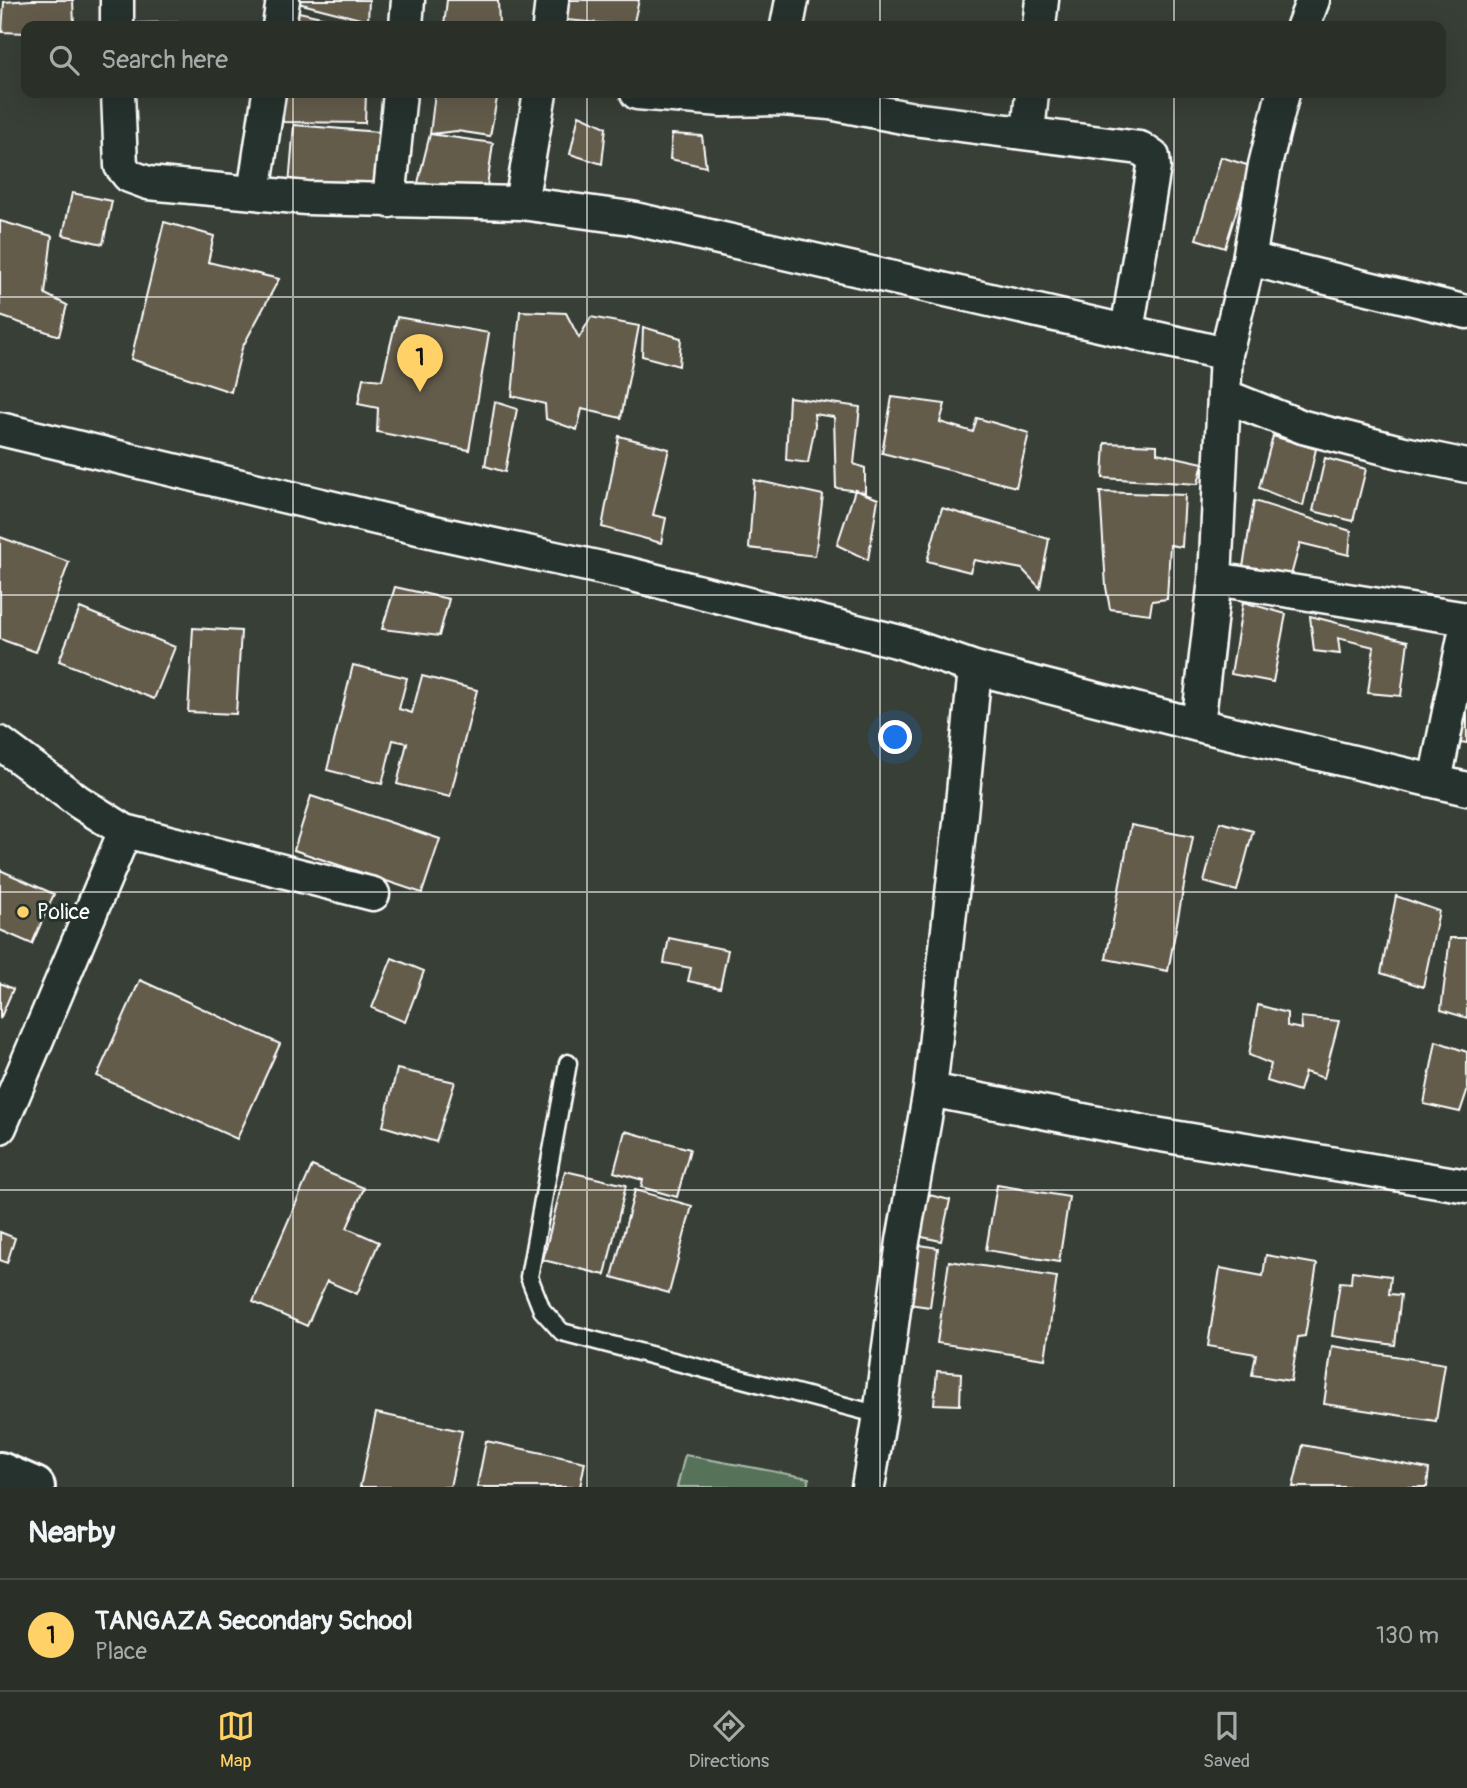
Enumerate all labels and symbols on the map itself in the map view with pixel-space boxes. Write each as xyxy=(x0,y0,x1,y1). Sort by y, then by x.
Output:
pin: 1 xyxy=(397,334,443,392)
your location xyxy=(878,720,912,754)
place label: Police xyxy=(37,899,90,926)
marker: Police xyxy=(15,904,31,920)

